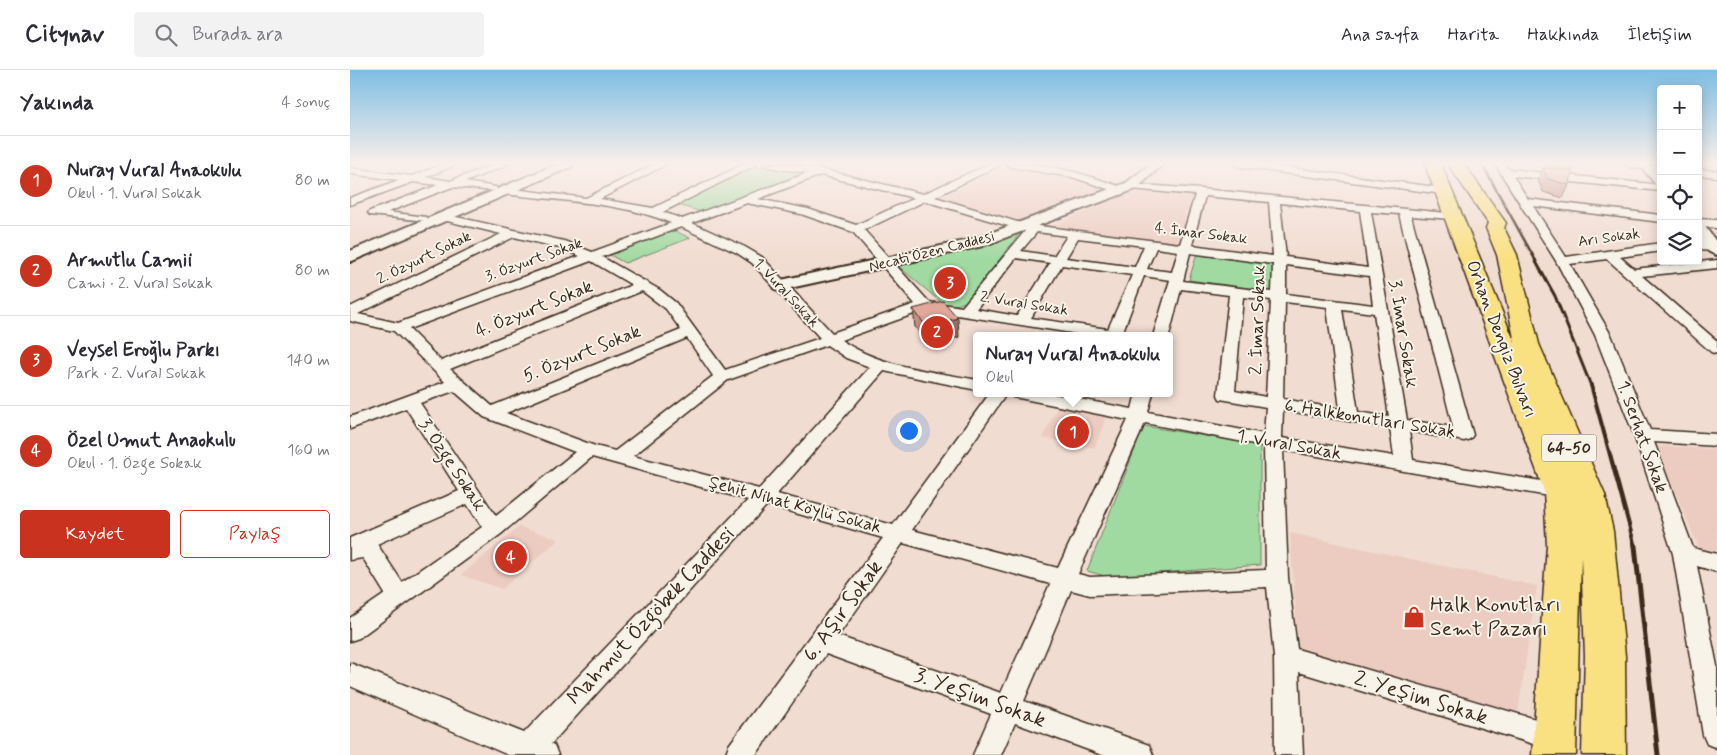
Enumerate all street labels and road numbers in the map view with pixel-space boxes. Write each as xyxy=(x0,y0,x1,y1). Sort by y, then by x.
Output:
street label: 4. İmar Sokak xyxy=(1153,218,1249,250)
street label: Arı Sokak xyxy=(1577,224,1641,252)
street label: 2. Özyurt Sokak xyxy=(374,226,475,289)
street label: Necati Özen Caddesi xyxy=(867,227,997,277)
street label: 3. Özyurt Sokak xyxy=(483,233,586,287)
street label: 1. Vural Sokak xyxy=(749,254,823,332)
street label: Orhan Dengiz Bulvarı xyxy=(1459,257,1542,422)
street label: 2. İmar Sokak xyxy=(1244,264,1272,376)
street label: 4. Özyurt Sokak xyxy=(472,275,596,343)
street label: 3. İmar Sokak xyxy=(1383,278,1423,390)
street label: 2. Vural Sokak xyxy=(979,287,1069,321)
street label: 5. Özyurt Sokak xyxy=(520,320,644,388)
street label: 1. Serhat Sokak xyxy=(1611,377,1673,497)
street label: 6. Halkkonutları Sokak xyxy=(1283,394,1457,444)
street label: 3. Özge Sokak xyxy=(411,414,491,517)
street label: 1. Vural Sokak xyxy=(1235,424,1343,466)
road number: 64-50 xyxy=(1542,434,1596,462)
street label: Şehit Nihat Köylü Sokak xyxy=(706,470,884,540)
street label: Mahmut Özgöbek Caddesi xyxy=(561,521,743,713)
street label: 6. Aşır Sokak xyxy=(797,554,890,667)
street label: 3. Yeşim Sokak xyxy=(910,661,1050,735)
street label: 2. Yeşim Sokak xyxy=(1351,664,1492,732)

